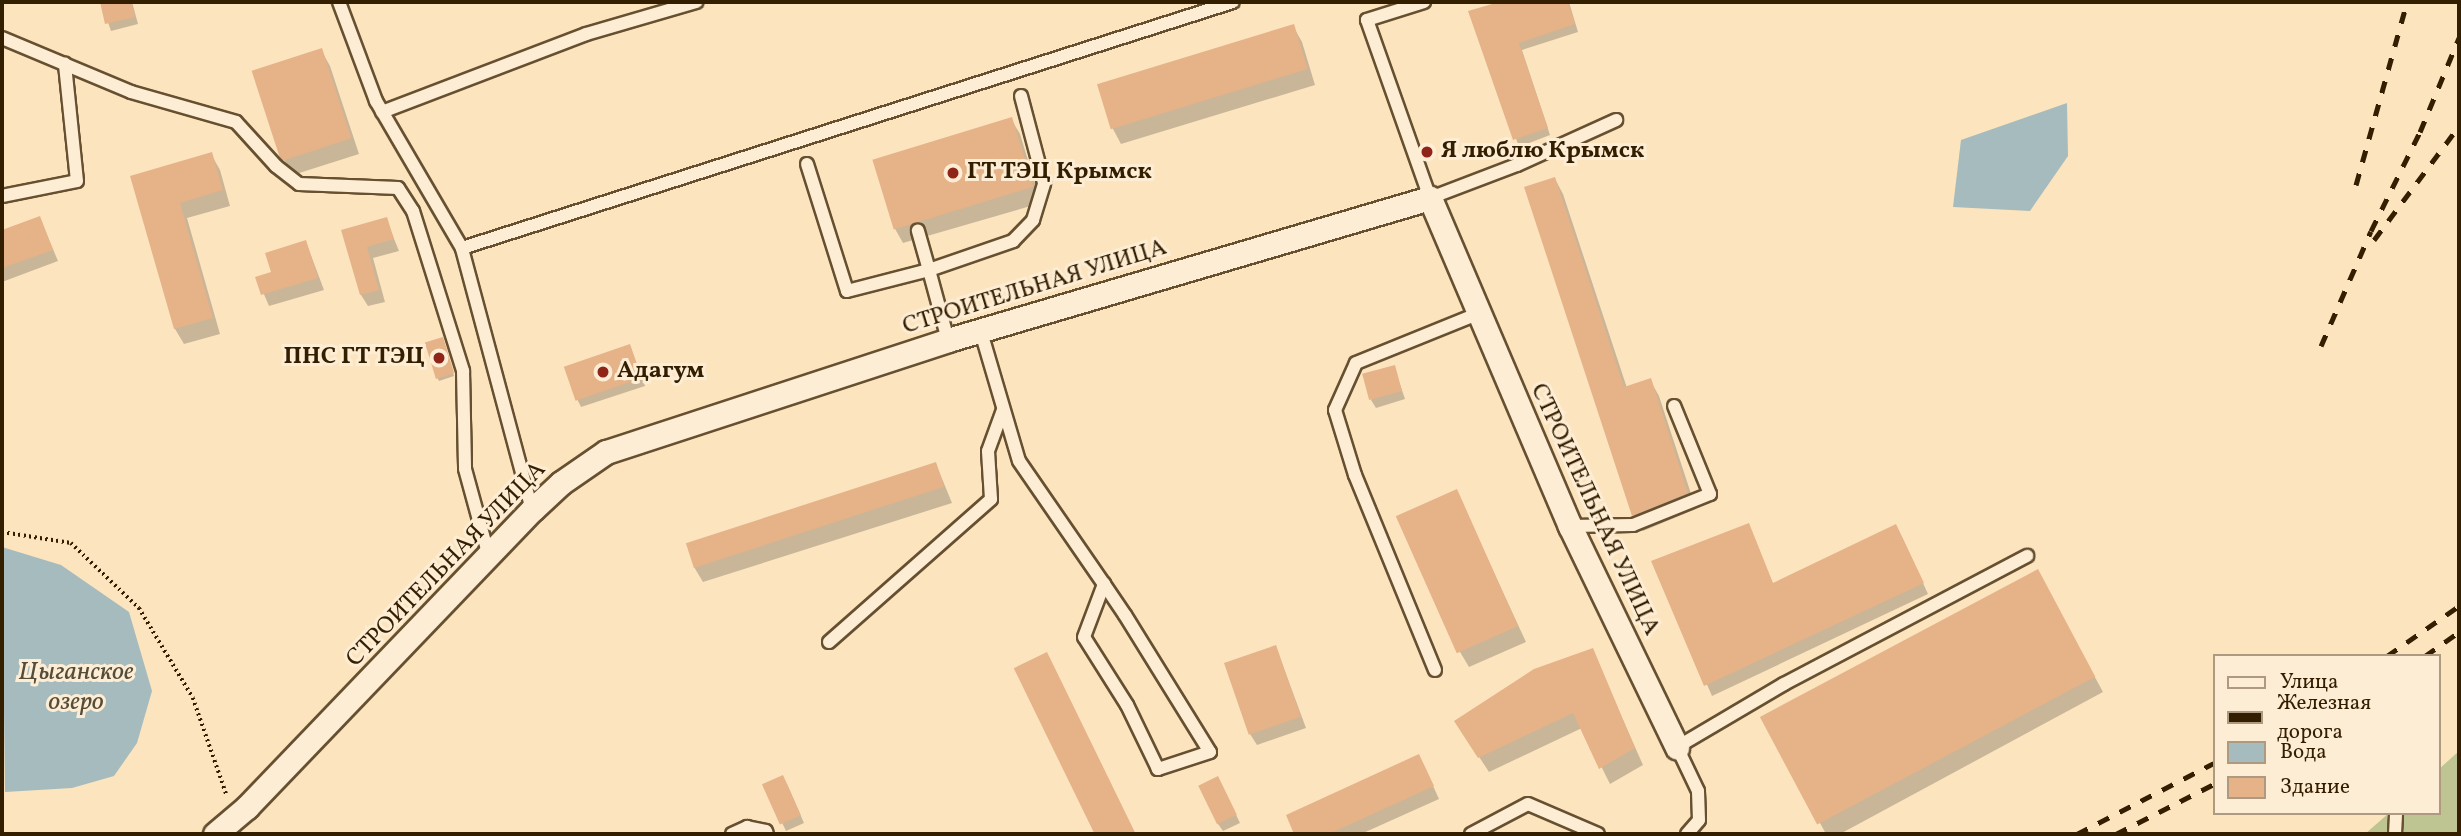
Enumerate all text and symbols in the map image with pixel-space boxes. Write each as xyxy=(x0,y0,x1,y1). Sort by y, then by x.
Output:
place label: Я люблю Крымск xyxy=(1441,138,1644,166)
marker: Я люблю Крымск xyxy=(1419,144,1435,160)
place label: ГТ ТЭЦ Крымск xyxy=(967,159,1153,187)
marker: ГТ ТЭЦ Крымск xyxy=(945,165,961,181)
street label: СТРОИТЕЛЬНАЯ УЛИЦА xyxy=(899,234,1171,342)
place label: ПНС ГТ ТЭЦ xyxy=(283,344,425,372)
marker: ПНС ГТ ТЭЦ xyxy=(431,350,447,366)
place label: Адагум xyxy=(617,358,704,386)
marker: Адагум xyxy=(595,364,611,380)
street label: СТРОИТЕЛЬНАЯ УЛИЦА xyxy=(1523,379,1665,641)
street label: СТРОИТЕЛЬНАЯ УЛИЦА xyxy=(341,456,553,674)
legend xyxy=(2212,654,2440,815)
water label: Цыганское озеро xyxy=(19,657,133,718)
text: Улица xyxy=(2280,668,2338,697)
text: Железная дорога xyxy=(2277,689,2371,747)
text: Вода xyxy=(2280,738,2327,767)
text: Здание xyxy=(2280,773,2350,802)

